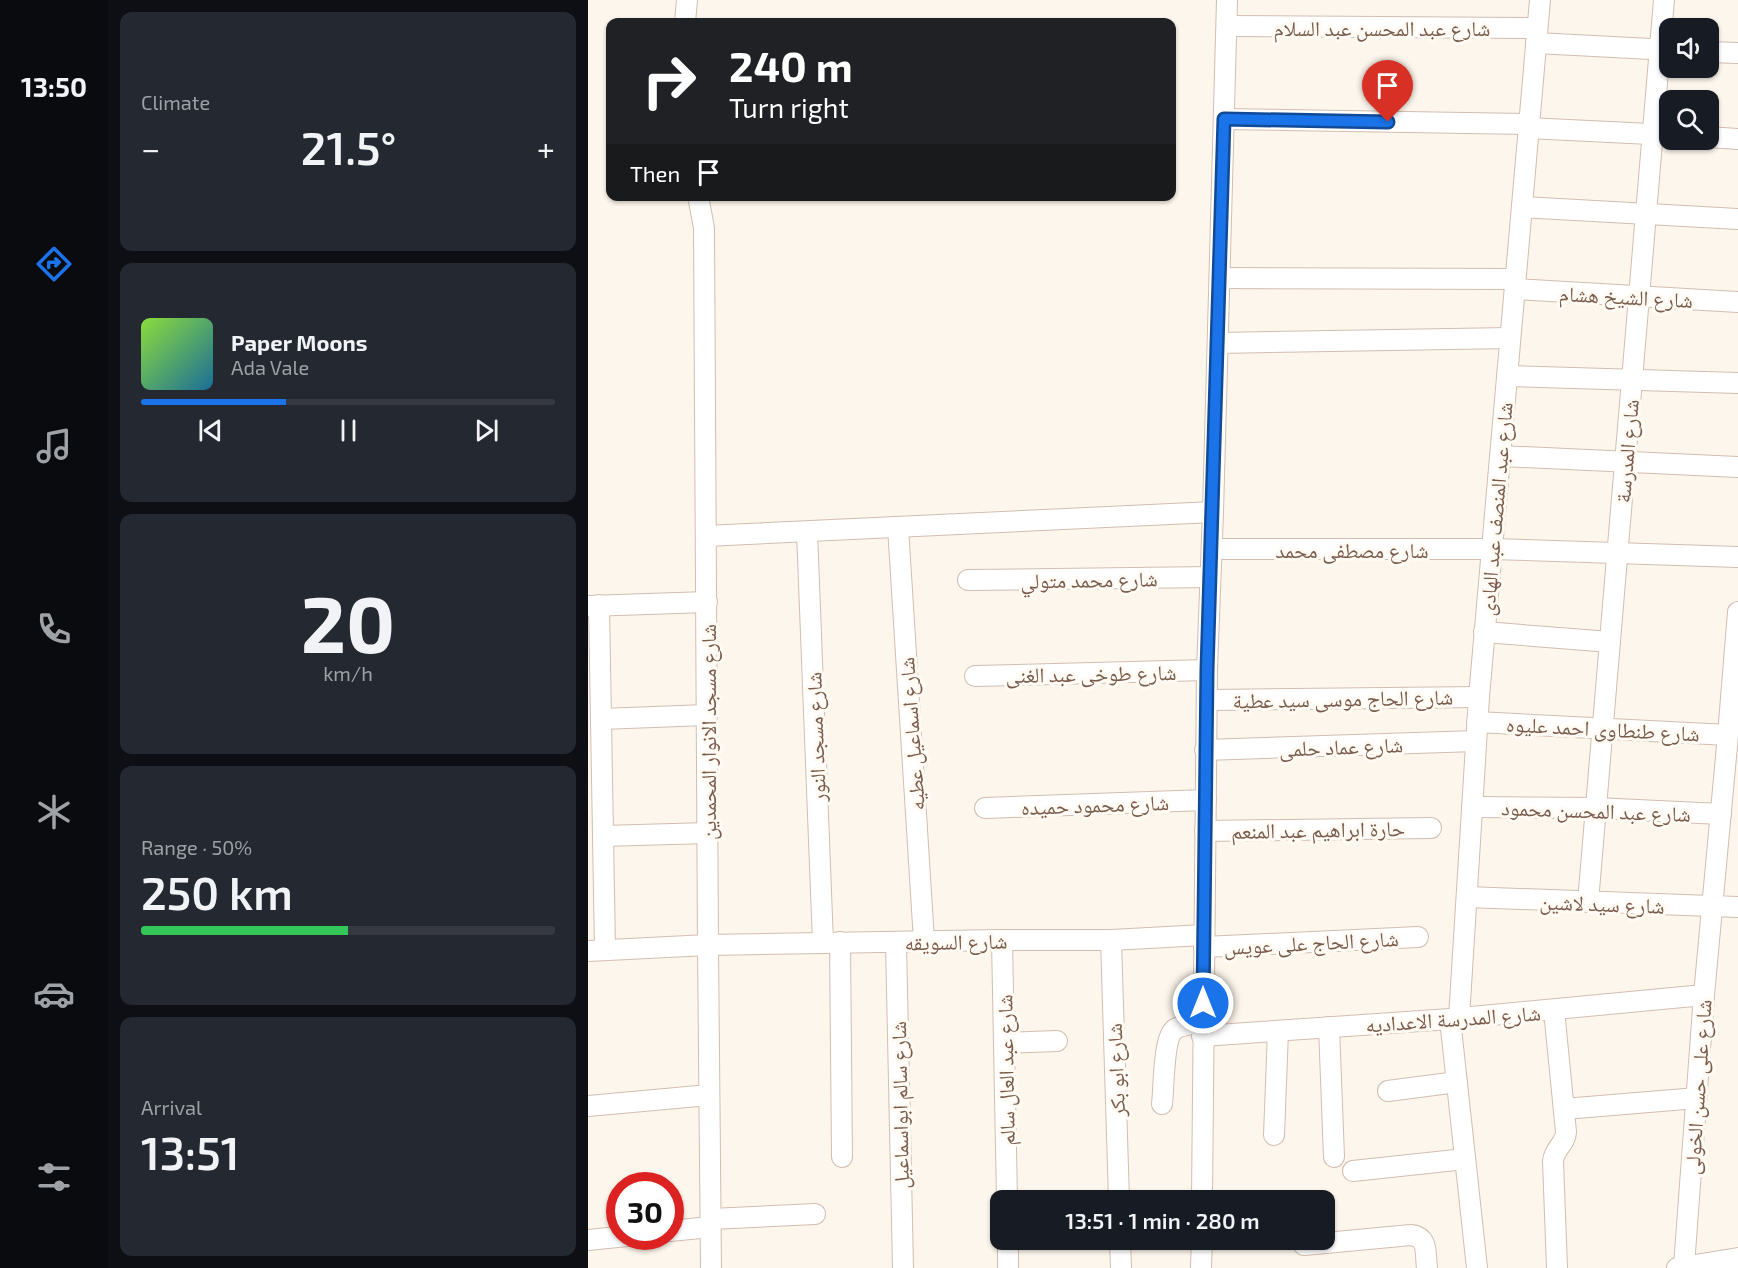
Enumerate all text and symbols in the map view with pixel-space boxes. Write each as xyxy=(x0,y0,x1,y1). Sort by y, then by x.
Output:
street label: شارع عبد المحسن عبد السلام xyxy=(1274,15,1490,43)
map controls xyxy=(1659,18,1719,150)
button: sound xyxy=(1659,18,1719,78)
text: 240 m xyxy=(729,40,853,90)
icon: right xyxy=(630,42,708,120)
pin xyxy=(1362,60,1413,122)
icon: arrive xyxy=(1371,69,1404,102)
text: 13:50 xyxy=(21,70,87,102)
text: Climate xyxy=(141,90,210,114)
button: search xyxy=(1659,90,1719,150)
text: Turn right xyxy=(729,91,849,123)
text: 21.5° xyxy=(301,120,396,174)
text: − xyxy=(141,128,160,168)
text: + xyxy=(537,128,555,168)
icon: arrive xyxy=(692,156,725,189)
text: Then xyxy=(630,160,680,186)
icon: directions xyxy=(33,243,75,285)
street label: شارع الشيخ هشام xyxy=(1558,280,1694,315)
text: Paper Moons xyxy=(231,329,367,355)
text: Ada Vale xyxy=(231,355,309,379)
street label: شارع المدرسة xyxy=(1609,398,1645,504)
street label: شارع عبد المنصف عبد الهادى xyxy=(1473,401,1519,617)
icon: previous xyxy=(194,414,227,447)
icon: pause xyxy=(332,414,365,447)
icon: next xyxy=(470,414,503,447)
icon: music xyxy=(33,425,75,467)
street label: شارع مصطفى محمد xyxy=(1275,537,1429,564)
street label: شارع محمد متولي xyxy=(1020,565,1158,598)
text: 20 xyxy=(301,575,395,669)
icon: phone xyxy=(33,608,75,650)
street label: شارع مسجد الانوار المحمدين xyxy=(695,624,722,840)
street label: شارع اسماعيل عطيه xyxy=(893,656,931,811)
street label: شارع طوخى عبد الغنى xyxy=(1005,659,1177,689)
text: km/h xyxy=(323,661,373,685)
street label: شارع مسجد النور xyxy=(800,671,832,804)
street label: شارع الحاج موسى سيد عطية xyxy=(1232,684,1454,714)
street label: شارع طنطاوى احمد عليوه xyxy=(1505,710,1701,748)
street label: شارع عماد حلمى xyxy=(1279,731,1404,763)
street label: شارع محمود حميده xyxy=(1021,789,1170,821)
icon: climate xyxy=(33,791,75,833)
street label: شارع عبد المحسن محمود xyxy=(1501,794,1691,828)
street label: حارة ابراهيم عبد المنعم xyxy=(1231,815,1405,846)
text: Range · 50% xyxy=(141,835,252,859)
text: 250 km xyxy=(141,865,293,919)
street label: شارع سيد لاشين xyxy=(1539,888,1665,920)
street label: شارع الحاج على عويس xyxy=(1223,925,1399,961)
street label: شارع السويقه xyxy=(904,928,1008,956)
position arrow xyxy=(1171,971,1235,1035)
icon: car xyxy=(33,973,75,1015)
street label: شارع عبد العال سالم xyxy=(991,994,1022,1146)
street label: شارع على حسن الخولى xyxy=(1678,998,1718,1176)
street label: شارع المدرسة الاعداديه xyxy=(1365,999,1542,1039)
street label: شارع سالم ابواسماعيل xyxy=(885,1021,916,1189)
street label: شارع ابو بكر xyxy=(1101,1023,1131,1118)
text: Arrival xyxy=(141,1095,202,1119)
text: 13:51 xyxy=(141,1125,240,1179)
icon: filters xyxy=(33,1156,75,1198)
speed limit sign: 30 xyxy=(606,1172,684,1250)
text: 13:51 · 1 min · 280 m xyxy=(1065,1207,1260,1233)

